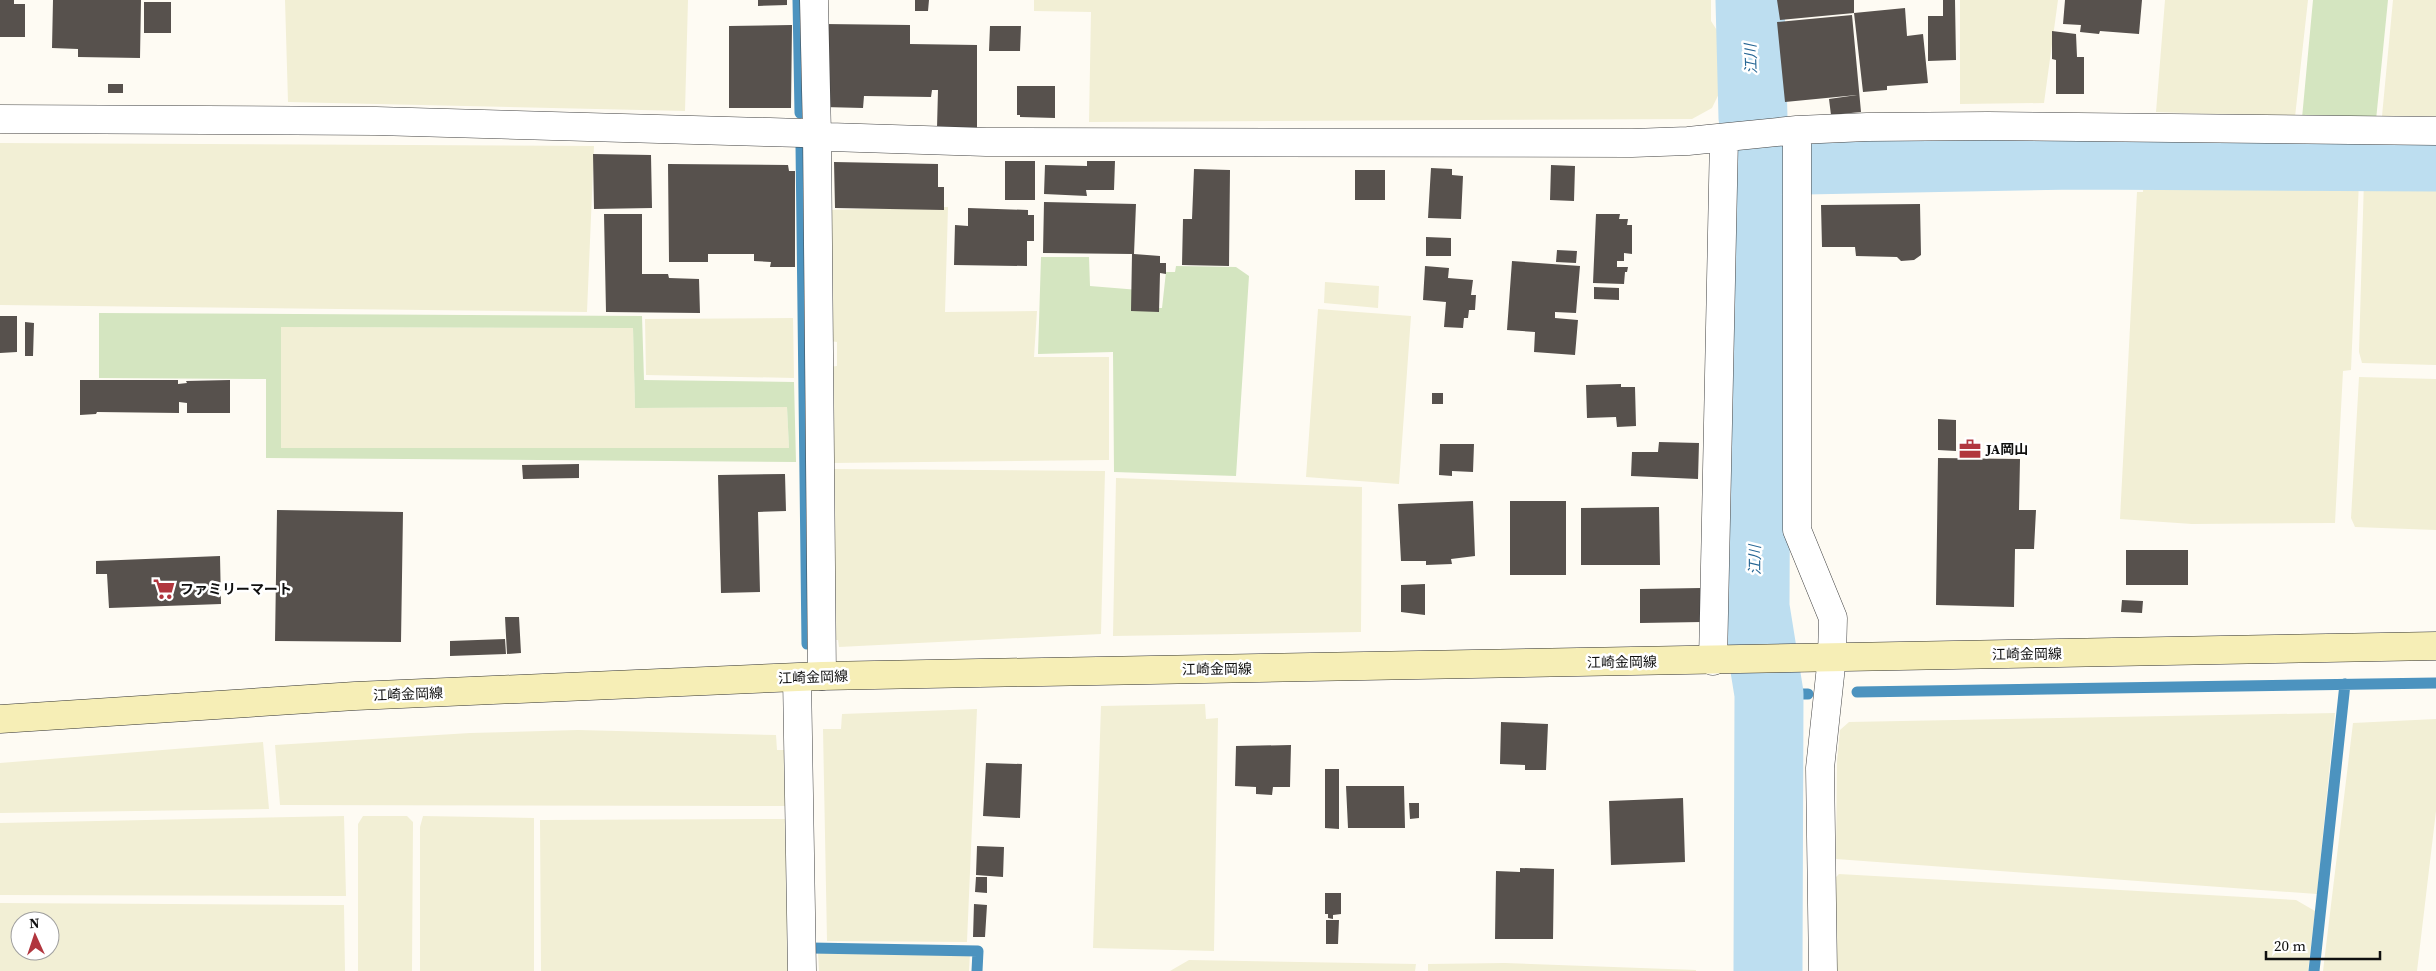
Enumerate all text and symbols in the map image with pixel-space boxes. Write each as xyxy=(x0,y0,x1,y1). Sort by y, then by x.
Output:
water label: 江川 xyxy=(1739,42,1762,74)
office icon: JA岡山 xyxy=(1957,436,1983,462)
place label: JA岡山 xyxy=(1985,439,2028,459)
water label: 江川 xyxy=(1744,543,1765,575)
supermarket icon: ファミリーマート xyxy=(151,576,177,602)
place label: ファミリーマート xyxy=(180,579,292,599)
street label: 江崎金岡線 xyxy=(1992,643,2062,665)
street label: 江崎金岡線 xyxy=(1587,651,1657,673)
street label: 江崎金岡線 xyxy=(1182,658,1252,680)
street label: 江崎金岡線 xyxy=(778,666,848,688)
street label: 江崎金岡線 xyxy=(373,683,443,705)
north arrow xyxy=(10,911,60,961)
text: N xyxy=(29,913,40,933)
scale bar xyxy=(2266,928,2380,960)
text: 20 m xyxy=(2274,935,2306,956)

